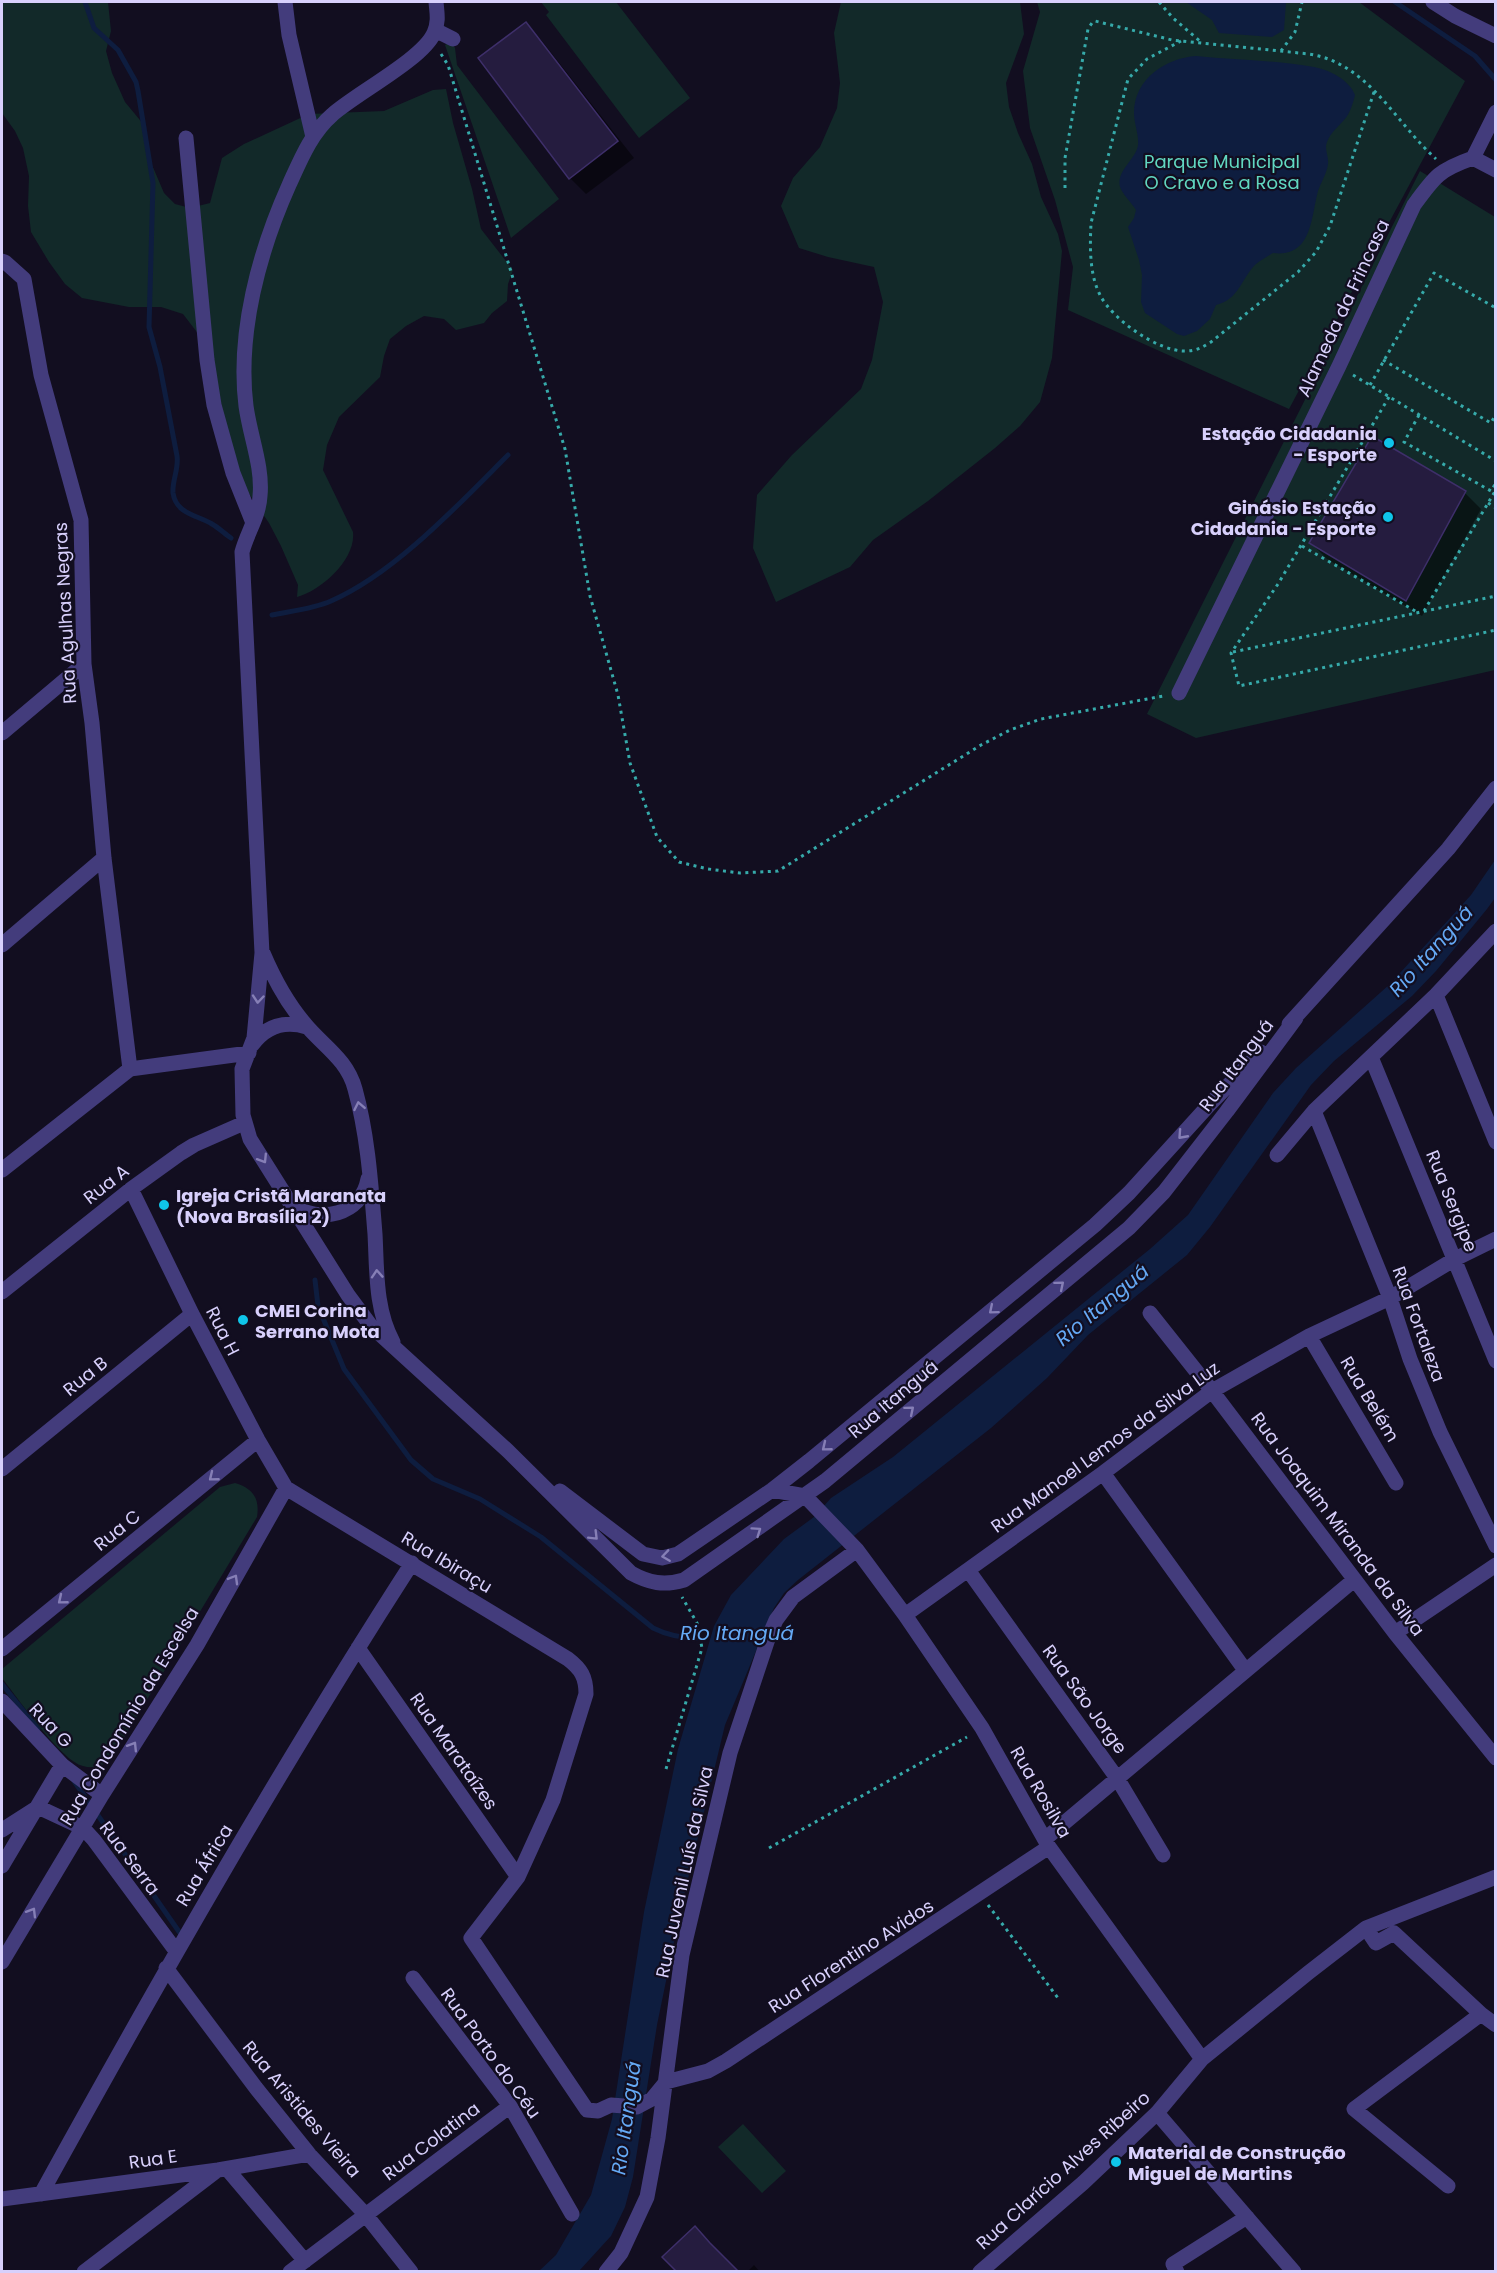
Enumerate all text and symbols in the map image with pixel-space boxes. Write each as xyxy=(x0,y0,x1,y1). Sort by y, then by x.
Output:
park label: Parque Municipal O Cravo e a Rosa xyxy=(1144,149,1300,195)
street label: Alameda da Frincasa xyxy=(1291,215,1395,401)
place label: Estação Cidadania - Esporte xyxy=(1202,421,1377,467)
marker: Estação Cidadania - Esporte xyxy=(1382,436,1396,450)
place label: Ginásio Estação Cidadania - Esporte xyxy=(1191,495,1376,541)
marker: Ginásio Estação Cidadania - Esporte xyxy=(1381,510,1395,524)
street label: Rua Agulhas Negras xyxy=(48,522,82,704)
water label: Rio Itanguá xyxy=(1382,899,1480,1003)
one-way arrow xyxy=(252,995,265,1004)
street label: Rua Itanguá xyxy=(1193,1014,1279,1116)
one-way arrow xyxy=(353,1101,366,1111)
one-way arrow xyxy=(1178,1128,1189,1139)
street label: Rua Sergipe xyxy=(1420,1146,1484,1256)
one-way arrow xyxy=(256,1152,267,1163)
street label: Rua A xyxy=(78,1158,134,1210)
place label: Igreja Cristã Maranata (Nova Brasília 2) xyxy=(176,1183,386,1229)
marker: Igreja Cristã Maranata (Nova Brasília 2) xyxy=(157,1198,171,1212)
water label: Rio Itanguá xyxy=(1049,1258,1155,1352)
street label: Rua Fortaleza xyxy=(1386,1263,1452,1385)
one-way arrow xyxy=(371,1269,384,1278)
one-way arrow xyxy=(1053,1282,1064,1293)
place label: CMEI Corina Serrano Mota xyxy=(255,1298,380,1344)
street label: Rua H xyxy=(200,1302,246,1360)
one-way arrow xyxy=(989,1302,1000,1313)
marker: CMEI Corina Serrano Mota xyxy=(236,1313,250,1327)
street label: Rua B xyxy=(58,1350,112,1402)
street label: Rua Belém xyxy=(1335,1352,1405,1446)
street label: Rua Itanguá xyxy=(843,1354,943,1444)
street label: Rua Manoel Lemos da Silva Luz xyxy=(986,1356,1224,1538)
one-way arrow xyxy=(903,1407,914,1418)
street label: Rua Joaquim Miranda da Silva xyxy=(1245,1407,1431,1641)
one-way arrow xyxy=(822,1440,833,1451)
one-way arrow xyxy=(209,1470,220,1481)
street label: Rua C xyxy=(88,1504,146,1556)
street label: Rua Ibiraçu xyxy=(397,1525,497,1599)
one-way arrow xyxy=(750,1527,761,1538)
one-way arrow xyxy=(588,1529,598,1540)
one-way arrow xyxy=(662,1550,671,1562)
one-way arrow xyxy=(227,1575,238,1585)
one-way arrow xyxy=(57,1593,68,1604)
street label: Rua Condomínio da Escelsa xyxy=(54,1602,204,1830)
water label: Rio Itanguá xyxy=(680,1619,794,1647)
street label: Rua São Jorge xyxy=(1037,1639,1133,1759)
street label: Rua Marataízes xyxy=(404,1687,504,1815)
street label: Rua G xyxy=(24,1697,78,1753)
street label: Rua Rosilva xyxy=(1005,1741,1077,1843)
one-way arrow xyxy=(125,1742,137,1752)
street label: Rua Juvenil Luís da Silva xyxy=(649,1764,719,1980)
street label: Rua Serra xyxy=(94,1816,166,1900)
street label: Rua África xyxy=(170,1819,238,1911)
street label: Rua Florentino Avidos xyxy=(764,1893,938,2019)
one-way arrow xyxy=(24,1908,36,1918)
street label: Rua Porto do Céu xyxy=(435,1983,547,2123)
street label: Rua Aristides Vieira xyxy=(237,2035,367,2183)
water label: Rio Itanguá xyxy=(604,2060,648,2176)
street label: Rua Clarício Alves Ribeiro xyxy=(971,2085,1155,2255)
street label: Rua Colatina xyxy=(377,2096,485,2186)
place label: Material de Construção Miguel de Martins xyxy=(1128,2140,1346,2186)
street label: Rua E xyxy=(127,2143,179,2175)
marker: Material de Construção Miguel de Martins xyxy=(1109,2155,1123,2169)

